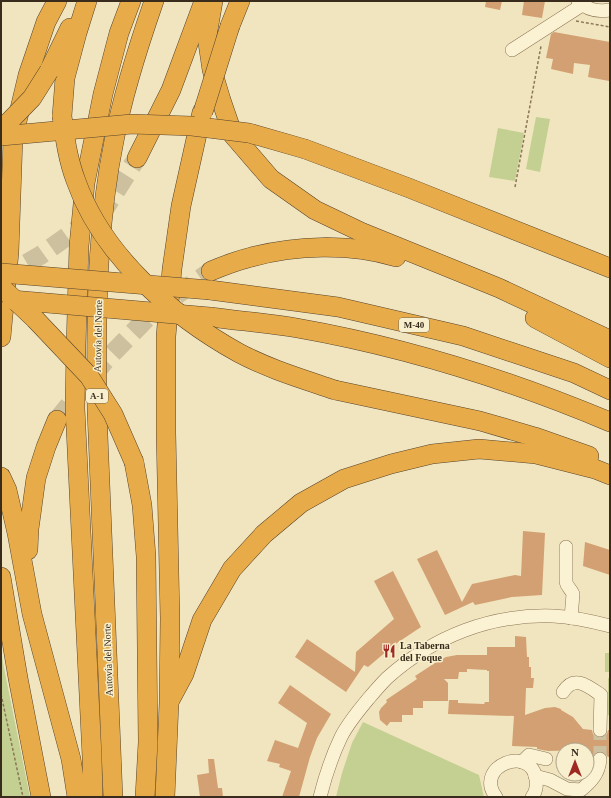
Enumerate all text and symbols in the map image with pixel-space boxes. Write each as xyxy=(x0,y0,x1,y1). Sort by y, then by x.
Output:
street label: Autovía del Norte xyxy=(92,299,104,372)
road number: M-40 xyxy=(399,318,429,332)
road number: A-1 xyxy=(86,389,108,403)
street label: Autovía del Norte xyxy=(101,623,115,696)
place label: La Taberna del Foque xyxy=(400,640,450,663)
restaurant icon: La Taberna del Foque xyxy=(381,643,397,659)
north arrow xyxy=(555,742,595,782)
text: N xyxy=(571,746,579,758)

